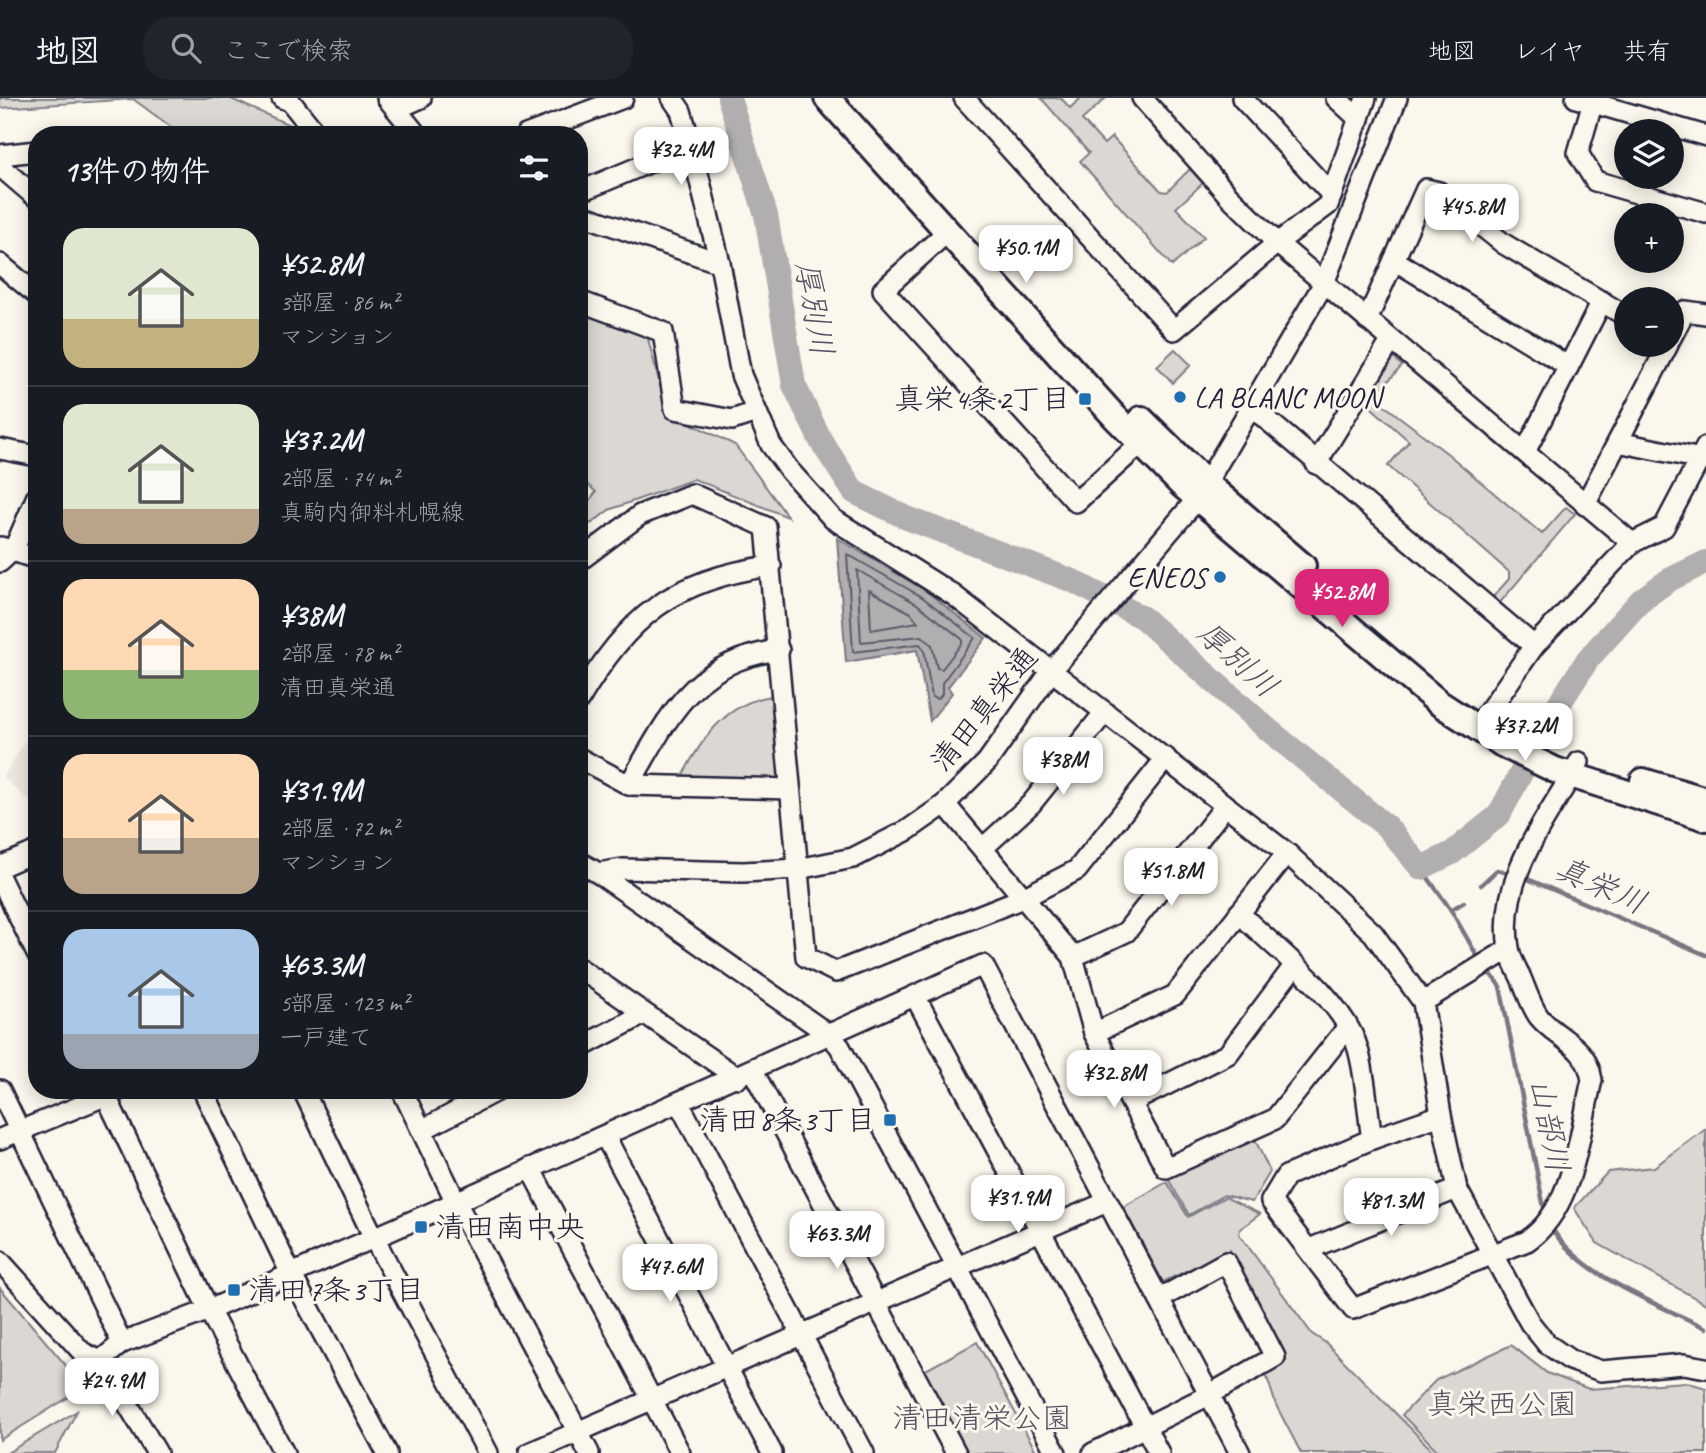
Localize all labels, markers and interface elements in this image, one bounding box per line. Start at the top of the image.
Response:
search box [143,17,633,80]
icon: search [167,29,205,67]
text: 地図 [35,30,101,72]
text: ここで検索 [223,34,353,67]
text: 地図 [1428,36,1476,66]
text: レイヤ [1514,36,1585,66]
text: 共有 [1623,36,1671,66]
map controls [1614,119,1684,357]
button: layers [1614,119,1684,189]
pin: ¥32.4M [624,127,738,187]
text: ¥32.4M [650,135,712,164]
icon: filters [515,149,553,187]
text: 13件の物件 [63,152,210,190]
pin: ¥45.8M [1415,184,1529,244]
text: ¥45.8M [1441,192,1503,221]
button: + [1614,203,1684,273]
pin: ¥50.1M [969,226,1083,285]
text: ¥50.1M [995,233,1057,262]
text: ¥52.8M [280,245,361,283]
icon: home [119,256,203,340]
water label: 厚別川 [786,257,843,359]
button: − [1614,287,1684,357]
text: 3部屋 · 86 m² [280,288,398,317]
text: マンション [280,322,394,351]
place label: LA BLANC MOON [1194,378,1386,416]
place label: 真栄4条2丁目 [894,380,1071,418]
marker: LA BLANC MOON [1172,389,1188,405]
marker: 真栄4条2丁目 [1077,391,1093,407]
text: ¥37.2M [280,421,362,459]
icon: home [119,432,203,516]
text: 2部屋 · 74 m² [280,464,398,493]
text: 真駒内御料札幌線 [280,498,464,527]
place label: ENEOS [1127,558,1209,596]
marker: ENEOS [1212,569,1228,585]
pin: ¥52.8M [1285,570,1399,629]
text: ¥52.8M [1311,577,1373,606]
text: ¥38M [280,596,342,634]
icon: home [119,607,203,691]
water label: 厚別川 [1188,612,1287,707]
text: 2部屋 · 78 m² [280,639,398,668]
street label: 清田真栄通 [922,639,1046,779]
text: 清田真栄通 [280,673,395,702]
pin: ¥37.2M [1468,704,1582,763]
text: ¥37.2M [1494,711,1556,740]
pin: ¥38M [1022,738,1104,797]
text: ¥38M [1039,745,1087,774]
text: ¥31.9M [280,771,361,809]
icon: home [119,782,203,866]
text: 2部屋 · 72 m² [280,814,398,843]
water label: 真栄川 [1549,847,1653,924]
text: マンション [280,848,394,877]
pin: ¥51.8M [1114,848,1228,908]
text: ¥51.8M [1140,856,1202,885]
text: ¥63.3M [280,946,362,984]
icon: home [119,957,203,1041]
text: 5部屋 · 123 m² [280,989,409,1018]
text: 一戸建て [280,1023,372,1052]
pin: ¥32.8M [1057,1051,1171,1110]
text: ¥32.8M [1083,1058,1145,1087]
water label: 山部川 [1520,1074,1579,1176]
place label: 清田8条3丁目 [699,1101,876,1139]
marker: 清田8条3丁目 [882,1112,898,1128]
pin: ¥31.9M [961,1176,1075,1235]
pin: ¥81.3M [1334,1178,1448,1238]
text: ¥31.9M [987,1183,1049,1212]
text: ¥81.3M [1360,1186,1422,1215]
place label: 清田南中央 [435,1208,585,1246]
pin: ¥63.3M [780,1212,894,1271]
marker: 清田南中央 [413,1219,429,1235]
text: ¥63.3M [805,1219,869,1248]
pin: ¥47.6M [613,1244,727,1304]
text: ¥47.6M [638,1252,702,1281]
place label: 清田7条3丁目 [248,1271,425,1309]
marker: 清田7条3丁目 [226,1282,242,1298]
pin: ¥24.9M [55,1358,169,1418]
text: ¥24.9M [81,1366,143,1395]
park label: 真栄西公園 [1427,1385,1577,1423]
park label: 清田清栄公園 [892,1399,1072,1437]

